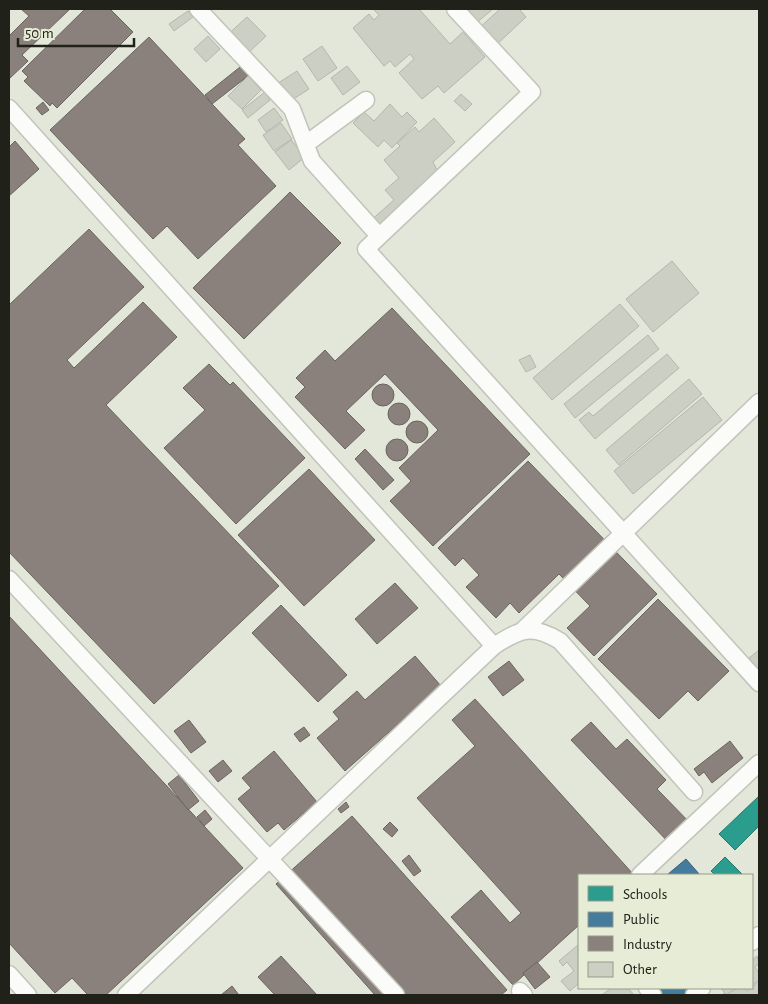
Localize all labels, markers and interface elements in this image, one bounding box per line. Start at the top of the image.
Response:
scale bar [18,15,134,47]
text: 50 m [25,26,54,41]
legend [578,874,753,989]
text: Schools [623,887,667,902]
text: Public [623,912,659,927]
text: Industry [623,937,672,952]
text: Other [623,962,657,977]

